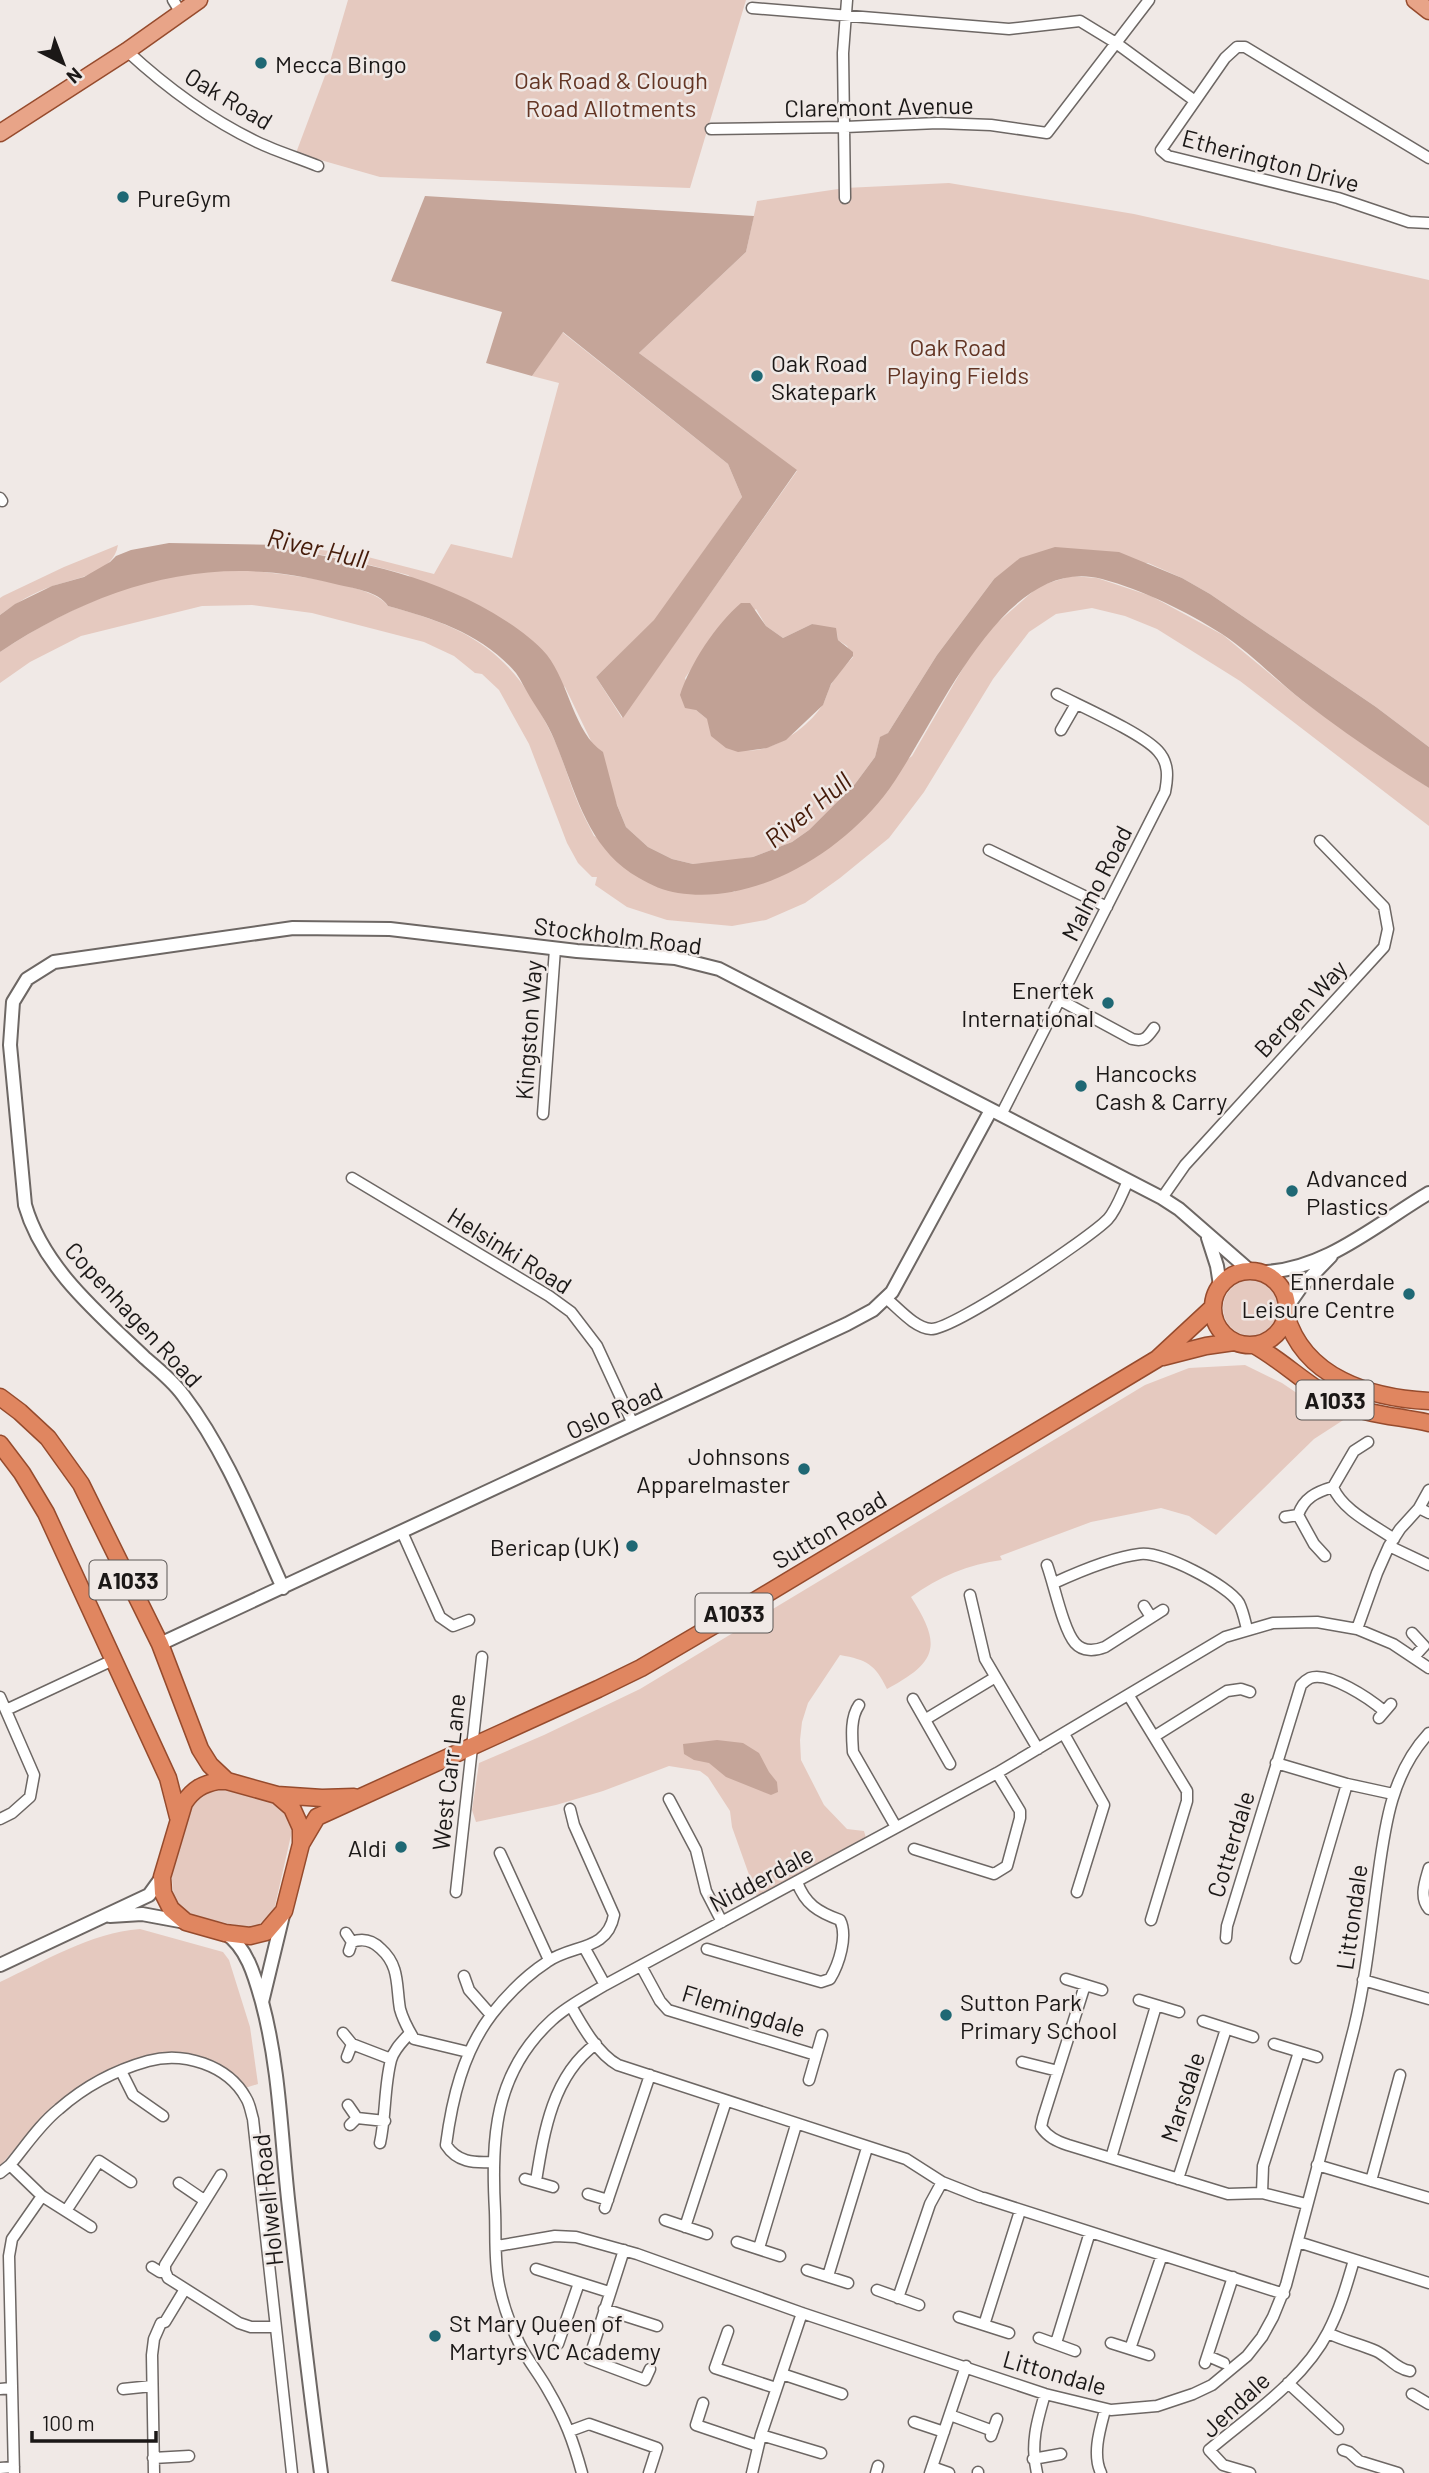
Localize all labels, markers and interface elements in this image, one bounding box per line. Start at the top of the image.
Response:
north arrow [28,28,98,98]
place label: Mecca Bingo [275,49,407,78]
marker: Mecca Bingo [253,55,269,71]
street label: Oak Road [180,61,278,135]
text: N [62,63,87,89]
park label: Oak Road & Clough Road Allotments [514,65,708,122]
street label: Claremont Avenue [784,90,974,122]
street label: Etherington Drive [1179,122,1363,198]
place label: PureGym [137,183,231,212]
marker: PureGym [115,189,131,205]
park label: Oak Road Playing Fields [887,332,1029,389]
place label: Oak Road Skatepark [771,348,876,405]
marker: Oak Road Skatepark [749,368,765,384]
water label: River Hull [264,520,372,574]
water label: River Hull [757,765,857,853]
street label: Malmo Road [1055,820,1137,946]
street label: Stockholm Road [532,910,704,960]
street label: Bergen Way [1248,953,1352,1063]
street label: Kingston Way [509,959,547,1101]
place label: Enertek International [961,975,1094,1032]
marker: Enertek International [1100,995,1116,1011]
place label: Hancocks Cash & Carry [1095,1058,1227,1115]
marker: Hancocks Cash & Carry [1073,1078,1089,1094]
place label: Advanced Plastics [1306,1163,1408,1220]
marker: Advanced Plastics [1284,1183,1300,1199]
street label: Helsinki Road [443,1200,577,1300]
street label: Copenhagen Road [59,1235,209,1393]
place label: Ennerdale Leisure Centre [1241,1266,1395,1323]
marker: Ennerdale Leisure Centre [1401,1286,1417,1302]
street label: Oslo Road [561,1375,667,1445]
road number: A1033 [1296,1380,1374,1420]
place label: Johnsons Apparelmaster [636,1441,790,1498]
marker: Johnsons Apparelmaster [796,1461,812,1477]
street label: Sutton Road [767,1484,891,1574]
place label: Bericap (UK) [490,1532,619,1561]
marker: Bericap (UK) [624,1538,640,1554]
road number: A1033 [90,1560,166,1600]
road number: A1033 [696,1594,772,1632]
street label: West Carr Lane [425,1692,471,1852]
street label: Cotterdale [1200,1787,1260,1901]
place label: Aldi [348,1833,387,1862]
marker: Aldi [393,1839,409,1855]
street label: Nidderdale [704,1839,818,1917]
street label: Littondale [1329,1862,1373,1972]
street label: Flemingdale [679,1978,809,2042]
place label: Sutton Park Primary School [960,1987,1117,2044]
marker: Sutton Park Primary School [938,2007,954,2023]
street label: Marsdale [1154,2048,1210,2146]
street label: Holwell Road [246,2132,288,2268]
place label: St Mary Queen of Martyrs VC Academy [449,2308,661,2365]
marker: St Mary Queen of Martyrs VC Academy [427,2328,443,2344]
street label: Littondale [1000,2343,1110,2401]
street label: Jendale [1195,2365,1275,2443]
scale bar [32,2400,156,2444]
text: 100 m [42,2410,95,2435]

